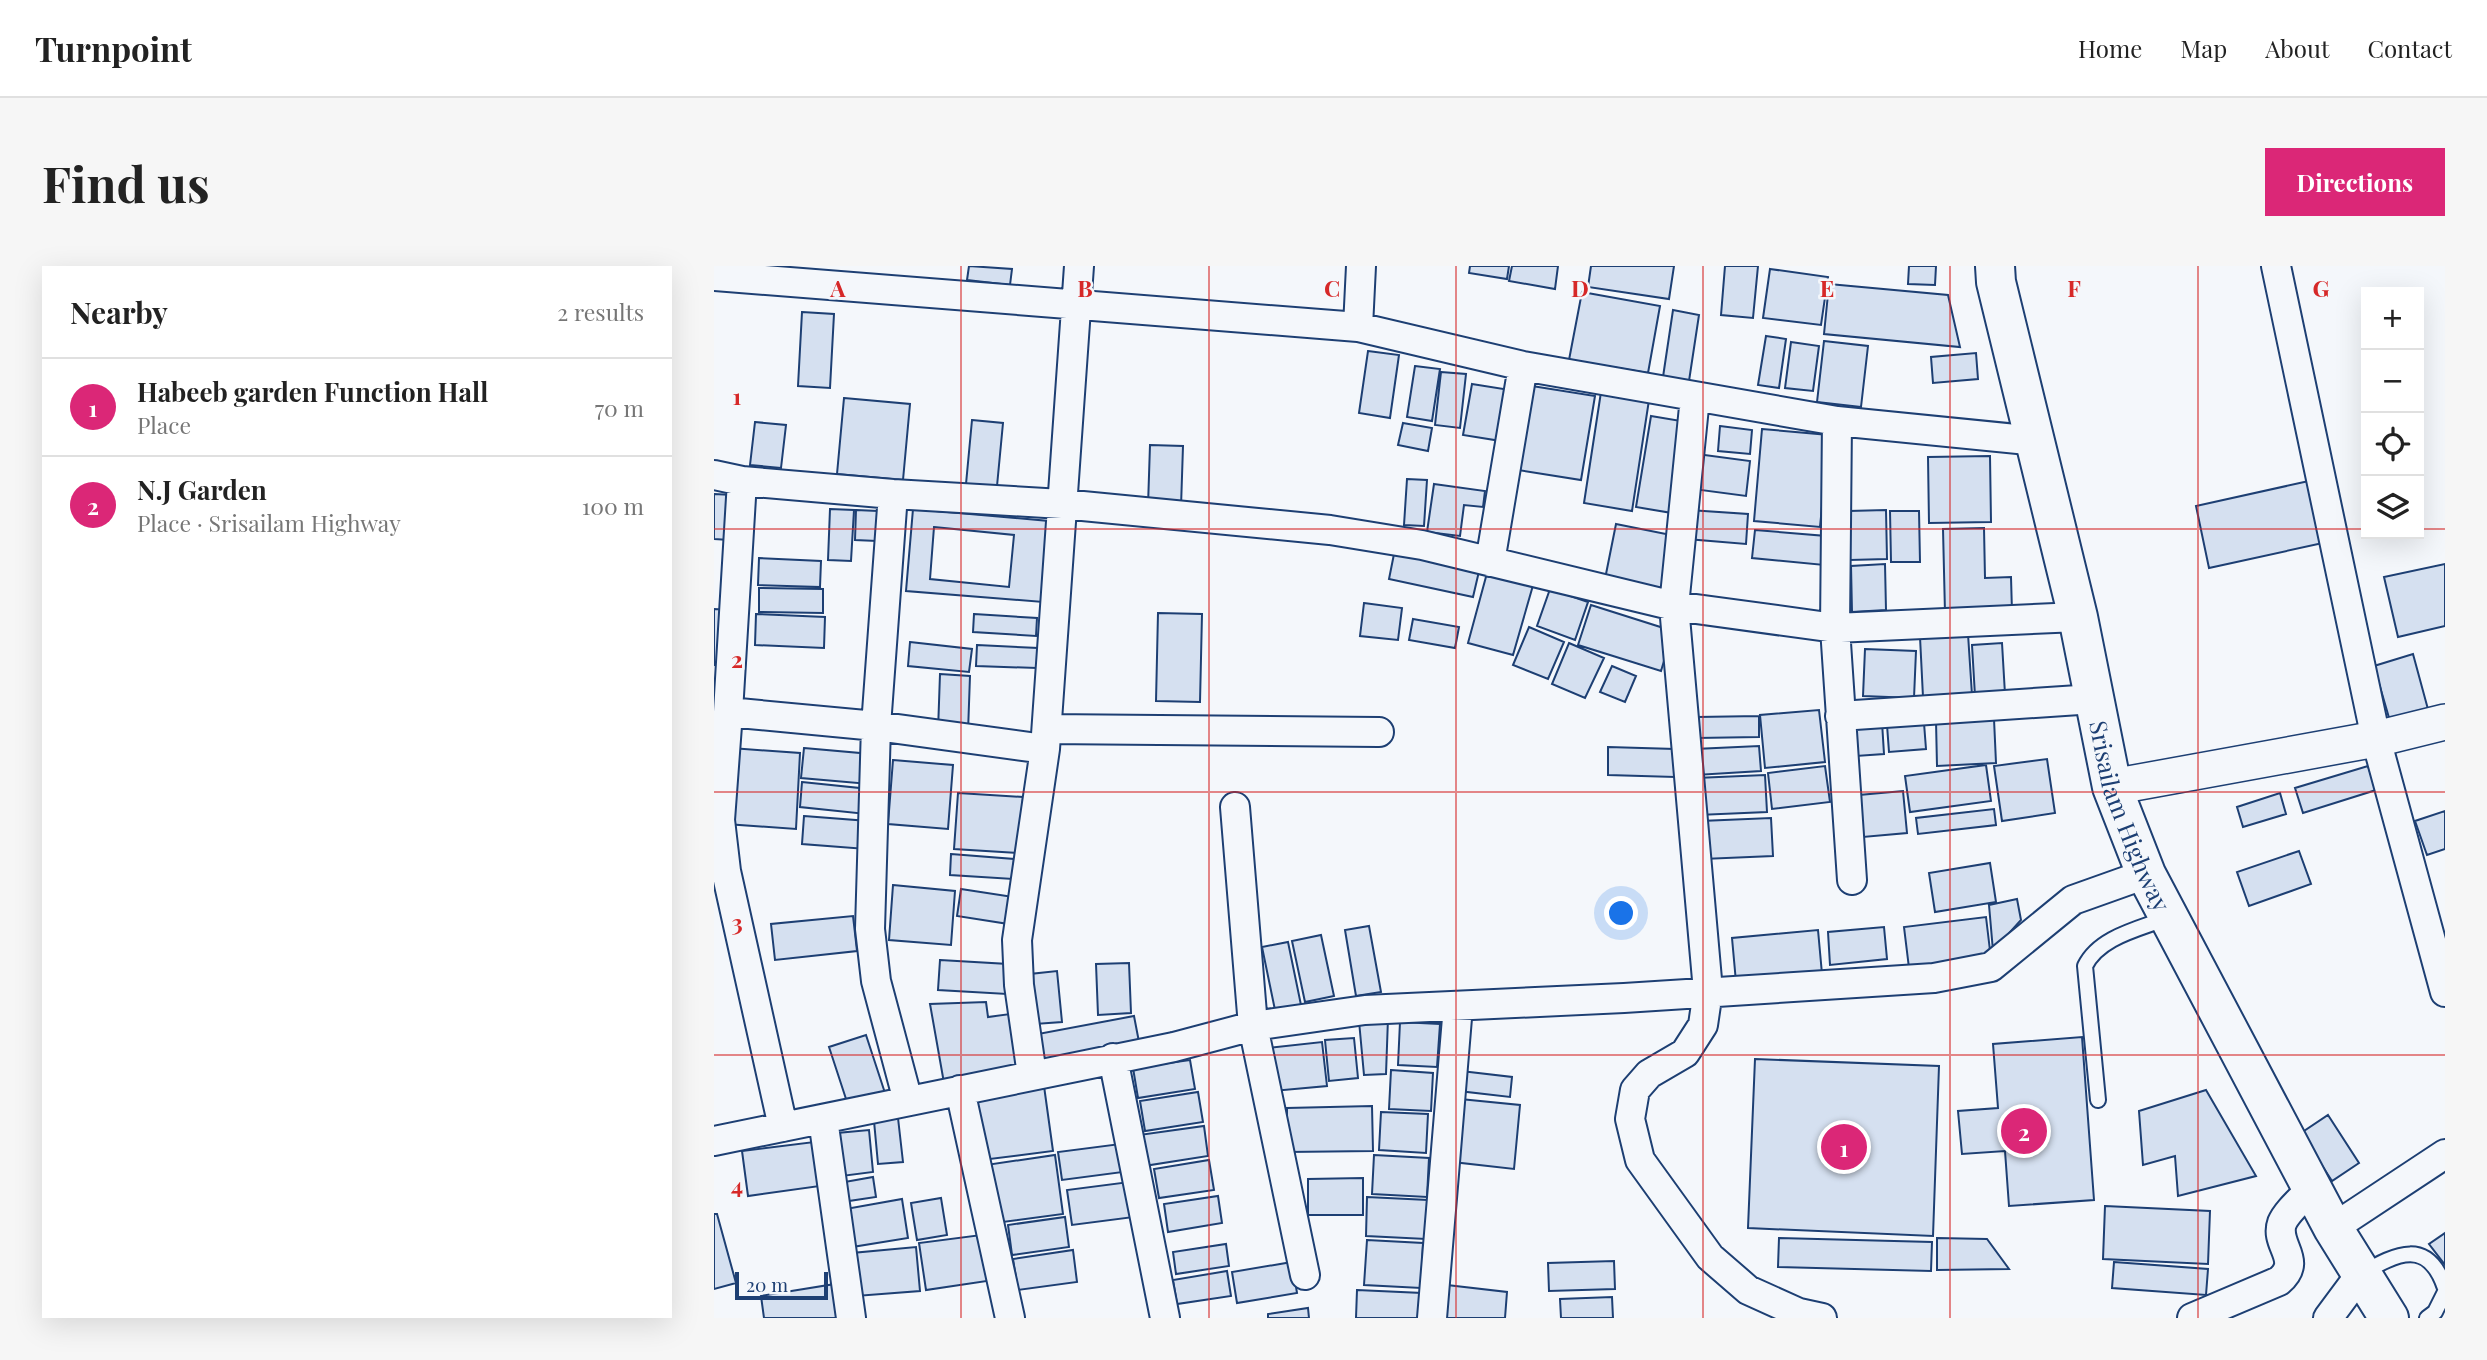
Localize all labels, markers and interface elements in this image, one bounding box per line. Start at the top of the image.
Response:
text: Turnpoint [35,26,192,70]
text: Home [2078,32,2142,64]
text: Map [2180,32,2227,64]
text: About [2265,32,2329,64]
text: Contact [2367,32,2452,64]
button: Directions [2265,148,2445,216]
text: Find us [42,150,210,215]
text: A [829,272,846,303]
text: B [1077,272,1093,303]
text: C [1324,272,1340,303]
text: D [1571,272,1589,303]
text: E [1820,272,1834,303]
text: F [2067,272,2081,303]
text: G [2313,272,2330,303]
map controls [2361,287,2424,539]
button: + [2361,287,2424,350]
text: Nearby [70,292,168,332]
text: 2 results [557,296,644,327]
button: − [2361,350,2424,413]
text: Habeeb garden Function Hall [137,374,488,409]
text: 1 [733,380,742,411]
text: 1 [89,392,97,423]
text: 70 m [595,392,644,423]
text: Place [137,409,191,440]
button: locate [2361,413,2424,476]
text: N.J Garden [137,472,267,507]
button: layers [2361,476,2424,539]
text: 2 [87,490,99,521]
text: 100 m [582,490,644,521]
text: Place · Srisailam Highway [137,507,401,538]
text: 2 [731,643,743,674]
street label: Srisailam Highway [2083,718,2179,917]
your location [1604,896,1638,930]
text: 3 [731,906,743,937]
pin: 2 [2001,1105,2047,1157]
pin: 1 [1821,1121,1867,1173]
text: 4 [731,1169,743,1200]
scale bar [735,1269,828,1301]
text: 20 m [746,1271,788,1297]

